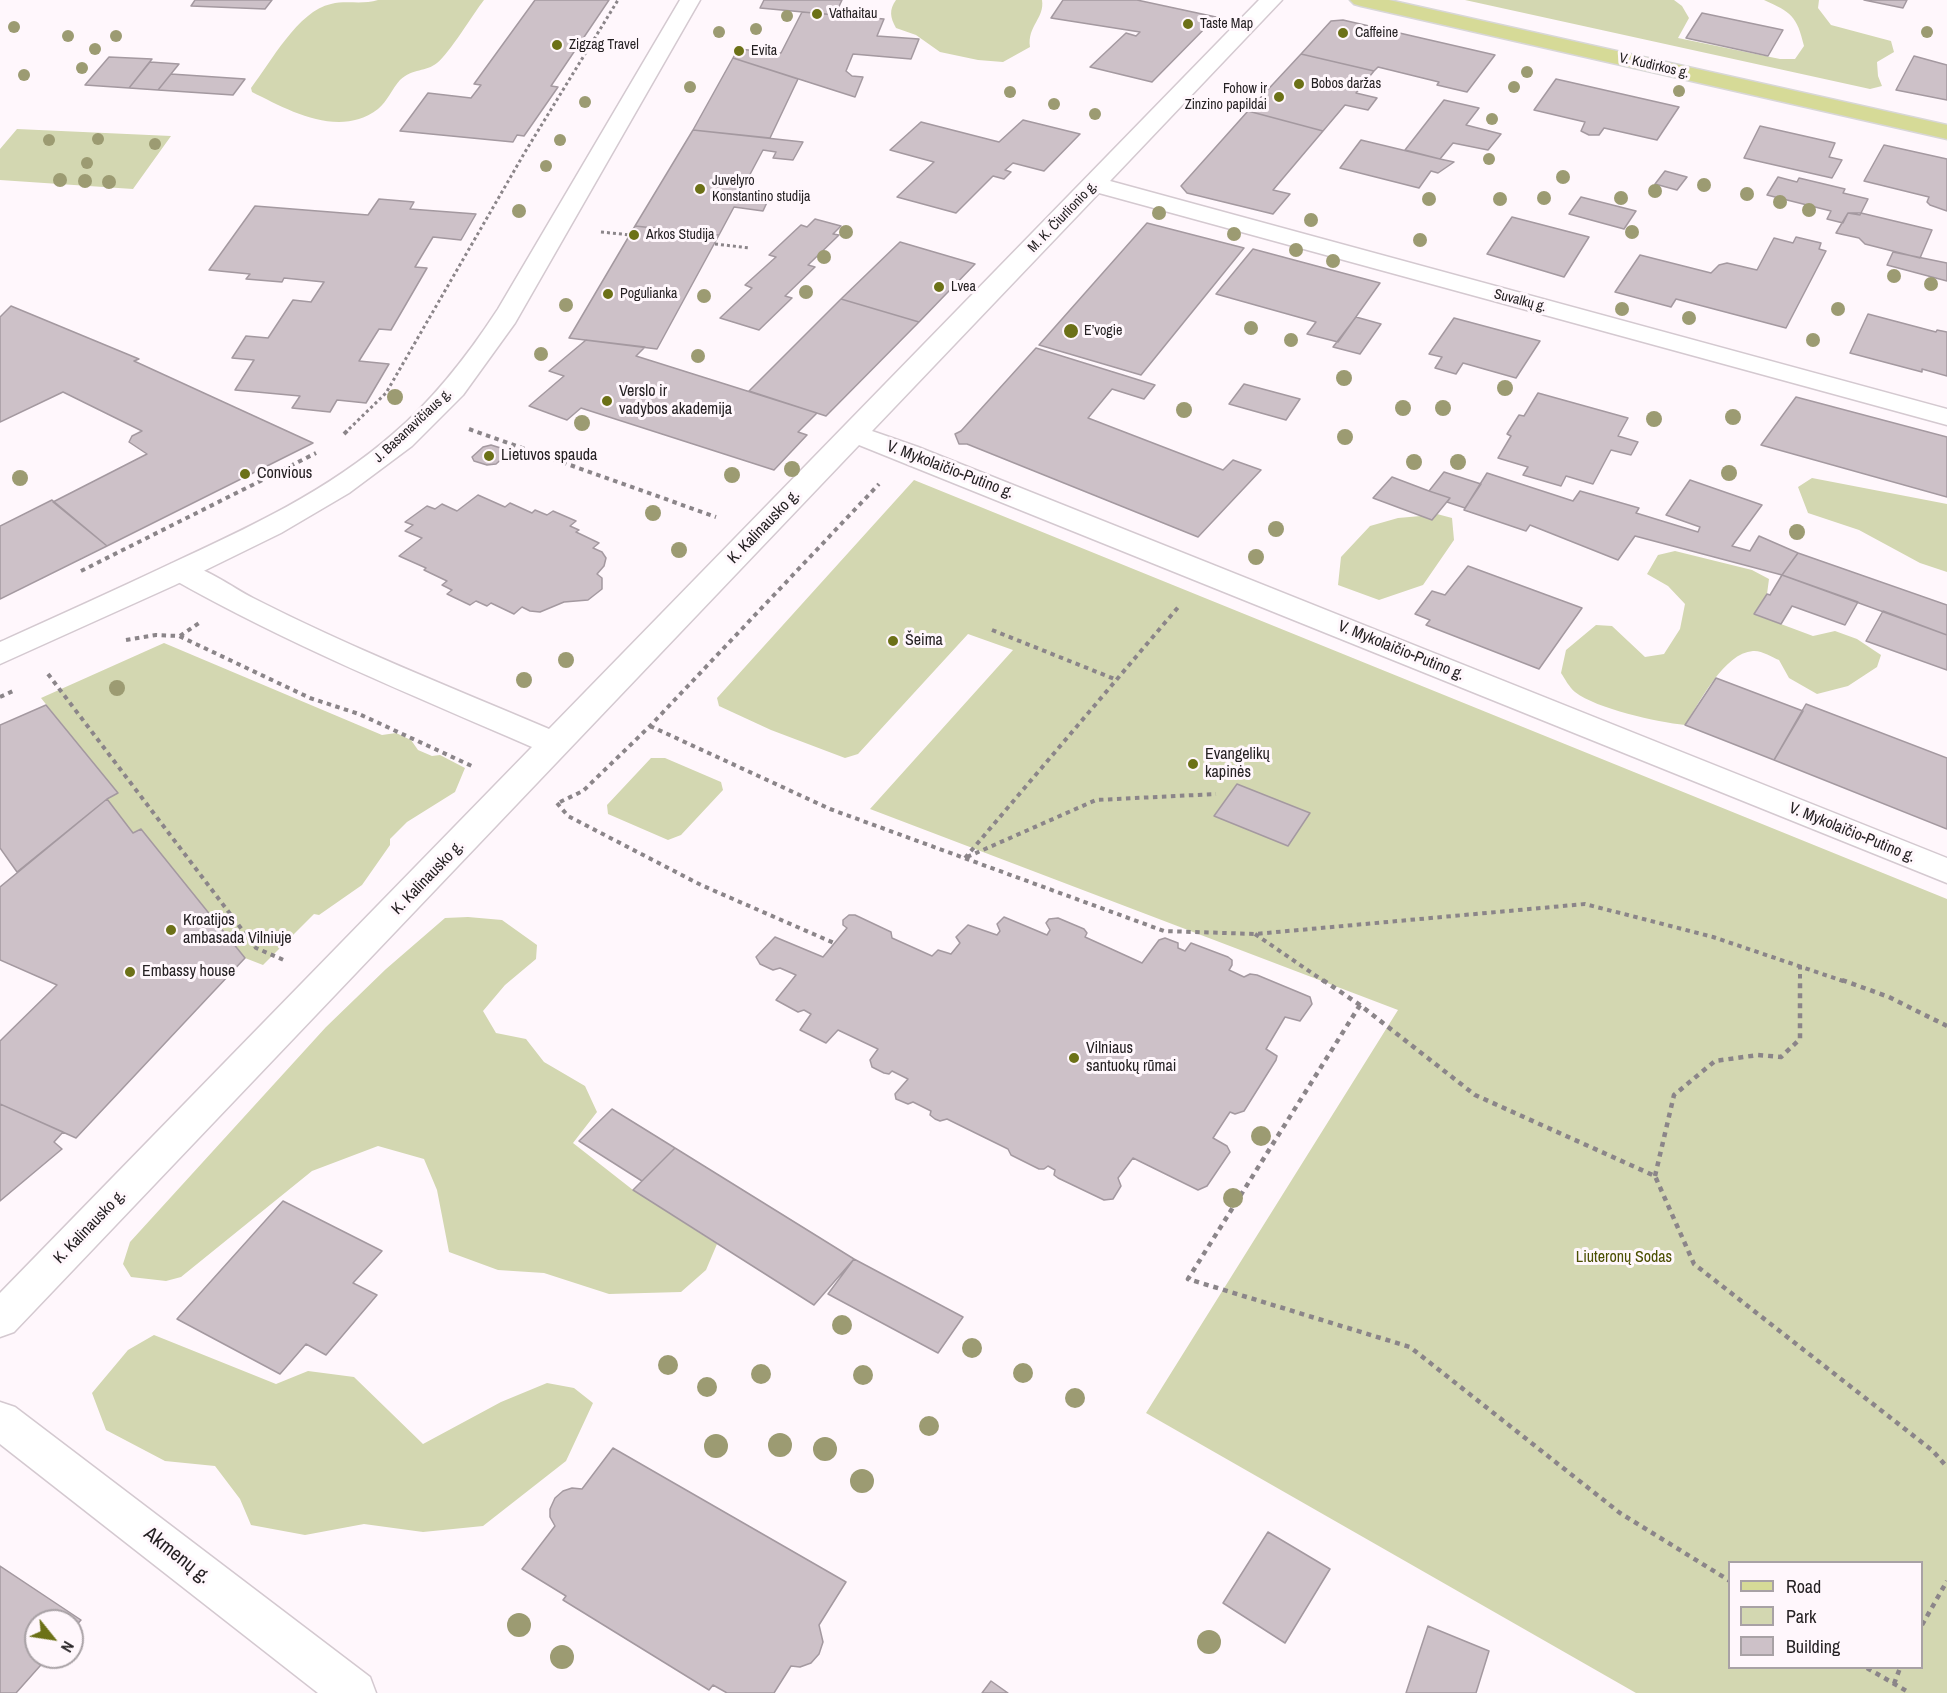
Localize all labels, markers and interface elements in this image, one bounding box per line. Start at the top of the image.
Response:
place label: Vathaitau [829,6,877,22]
marker: Vathaitau [810,7,824,21]
place label: Taste Map [1200,16,1253,32]
marker: Taste Map [1181,17,1195,31]
place label: Caffeine [1355,25,1398,41]
marker: Caffeine [1336,26,1350,40]
place label: Zigzag Travel [569,37,639,53]
marker: Zigzag Travel [550,38,564,52]
place label: Evita [751,43,777,59]
marker: Evita [732,44,746,58]
street label: V. Kudirkos g. [1617,50,1691,82]
place label: Bobos daržas [1311,76,1381,92]
marker: Bobos daržas [1292,77,1306,91]
place label: Fohow ir Zinzino papildai [1185,81,1267,114]
marker: Fohow ir Zinzino papildai [1272,90,1286,104]
place label: Juvelyro Konstantino studija [712,173,810,206]
street label: M. K. Čiurlionio g. [1025,178,1101,256]
marker: Juvelyro Konstantino studija [693,182,707,196]
place label: Arkos Studija [646,227,714,243]
marker: Arkos Studija [627,228,641,242]
place label: Lvea [951,279,976,295]
marker: Lvea [932,280,946,294]
place label: Pogulianka [620,286,677,302]
street label: Suvalkų g. [1492,286,1548,316]
marker: Pogulianka [601,287,615,301]
marker: E’vogie [1062,322,1080,340]
place label: E’vogie [1084,323,1122,339]
place label: Verslo ir vadybos akademija [619,382,732,420]
street label: J. Basanavičiaus g. [371,386,455,466]
marker: Verslo ir vadybos akademija [600,394,614,408]
street label: V. Mykolaičio-Putino g. [884,437,1016,503]
place label: Lietuvos spauda [501,446,597,466]
marker: Lietuvos spauda [482,449,496,463]
place label: Convious [257,464,312,484]
marker: Convious [238,467,252,481]
street label: K. Kalinausko g. [724,486,804,568]
street label: V. Mykolaičio-Putino g. [1335,617,1467,685]
place label: Šeima [905,631,943,651]
marker: Šeima [886,634,900,648]
place label: Evangelikų kapinės [1205,745,1270,783]
marker: Evangelikų kapinės [1186,757,1200,771]
street label: V. Mykolaičio-Putino g. [1786,799,1918,867]
street label: K. Kalinausko g. [388,837,468,919]
place label: Kroatijos ambasada Vilniuje [183,911,291,949]
marker: Kroatijos ambasada Vilniuje [164,923,178,937]
place label: Embassy house [142,962,235,982]
marker: Embassy house [123,965,137,979]
place label: Vilniaus santuokų rūmai [1086,1039,1176,1077]
marker: Vilniaus santuokų rūmai [1067,1051,1081,1065]
street label: K. Kalinausko g. [50,1186,130,1268]
park label: Liuteronų Sodas [1576,1248,1672,1268]
street label: Akmenų g. [139,1522,215,1590]
legend [1728,1561,1923,1669]
text: Road [1786,1574,1821,1599]
text: Park [1786,1604,1816,1629]
north arrow [24,1609,84,1669]
text: Building [1786,1634,1840,1659]
text: N [56,1637,80,1657]

